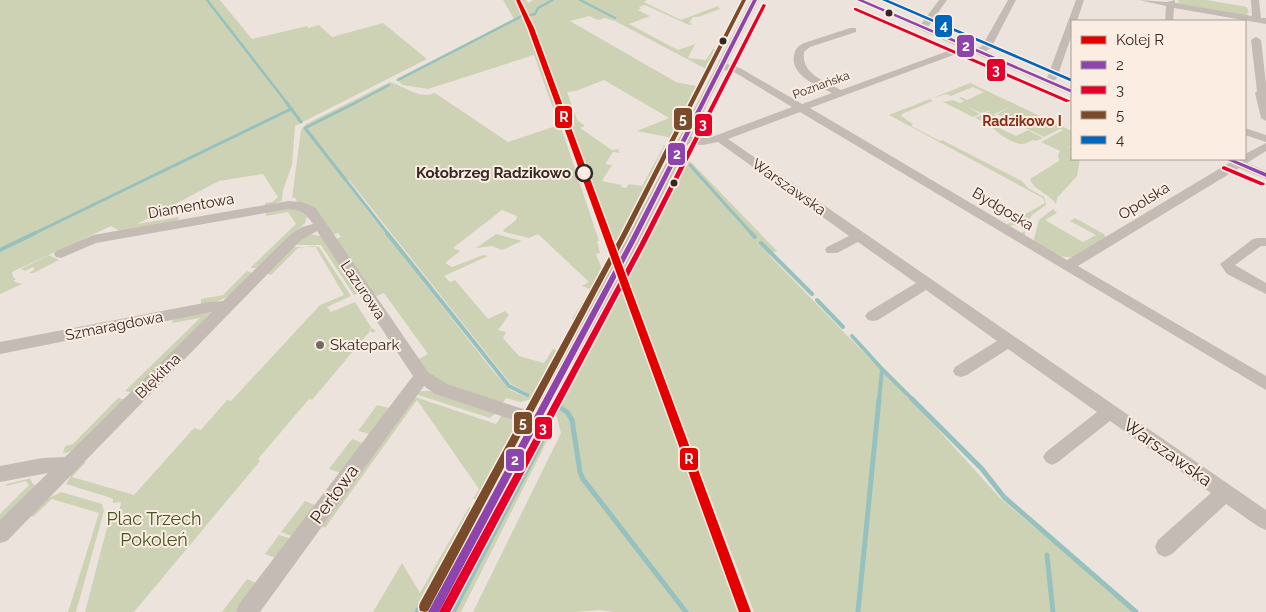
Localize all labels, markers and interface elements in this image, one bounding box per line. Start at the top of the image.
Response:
unlabelled marker [884,8,894,18]
line badge: 4 [934,14,953,38]
text: 4 [940,17,948,33]
legend [1071,20,1246,160]
text: Kolej R [1116,31,1164,49]
line badge: 2 [956,34,975,58]
unlabelled marker [718,36,728,46]
text: 2 [962,38,970,54]
text: 2 [1116,56,1124,74]
line badge: 3 [986,58,1006,82]
text: 3 [992,62,1000,78]
street label: Poznańska [791,68,851,102]
text: 3 [1116,81,1124,99]
line badge: R [554,105,573,129]
text: 5 [1116,106,1124,124]
line badge: 5 [673,107,693,131]
text: R [559,109,569,125]
text: 5 [679,111,687,127]
line badge: 3 [694,113,713,137]
district label: Radzikowo I [982,113,1062,129]
text: 3 [699,116,707,132]
text: 4 [1116,131,1124,149]
line badge: 2 [667,142,686,166]
text: 2 [673,146,681,162]
street label: Warszawska [749,155,829,219]
place label: Kołobrzeg Radzikowo [416,164,571,182]
marker: Kołobrzeg Radzikowo [575,164,593,182]
unlabelled marker [669,178,679,188]
street label: Opolska [1115,178,1173,224]
street label: Bydgoska [969,184,1037,234]
street label: Diamentowa [147,190,235,222]
street label: Lazurowa [337,257,389,323]
street label: Szmaragdowa [64,308,164,344]
place label: Skatepark [330,336,400,354]
marker: Skatepark [314,339,326,351]
street label: Błękitna [132,350,184,402]
line badge: 5 [513,411,533,435]
street label: Warszawska [1120,414,1216,490]
text: 5 [519,415,527,431]
line badge: 3 [534,416,553,440]
text: 3 [539,420,547,436]
line badge: R [679,447,699,471]
line badge: 2 [505,448,525,472]
text: R [684,451,694,467]
text: 2 [511,452,519,468]
street label: Perłowa [306,460,362,528]
park label: Plac Trzech Pokoleń [106,508,202,550]

